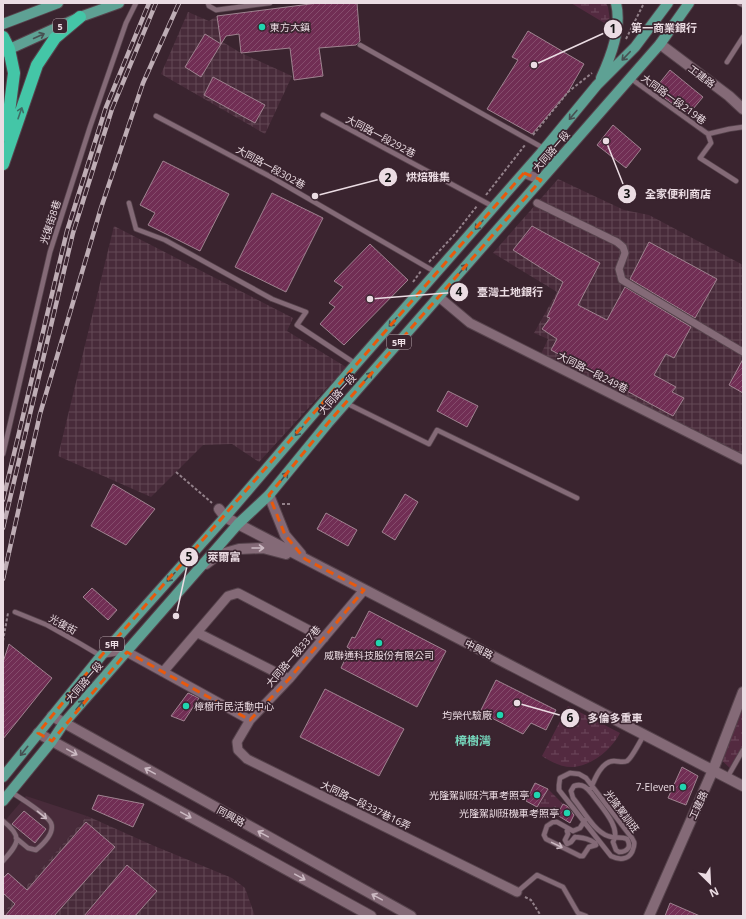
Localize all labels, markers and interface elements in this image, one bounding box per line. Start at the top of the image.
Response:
callout: 第一商業銀行 [603,17,705,40]
road number: 5 [53,19,67,33]
place label: 東方大鎮 [270,20,310,34]
text: 1 [610,20,616,37]
text: 第一商業銀行 [631,20,697,35]
marker: 東方大鎮 [257,22,267,32]
one-way arrow [32,32,44,39]
one-way arrow [621,51,631,61]
street label: 工建路 [686,61,718,91]
street label: 大同路一段219巷 [639,71,709,127]
one-way arrow [17,107,24,120]
one-way arrow [568,110,577,121]
street label: 大同路一段292巷 [344,112,418,160]
street label: 大同路一段 [529,128,573,174]
street label: 大同路一段302巷 [234,142,308,192]
callout: 烘焙雅集 [378,166,458,189]
text: 2 [385,169,392,186]
text: 烘焙雅集 [406,169,450,184]
callout: 全家便利商店 [617,182,719,205]
text: 3 [624,185,631,202]
text: 全家便利商店 [645,186,711,201]
street label: 光復街8巷 [36,198,64,246]
one-way arrow [474,219,483,230]
one-way arrow [459,264,468,275]
callout: 臺灣土地銀行 [449,280,551,303]
text: 4 [456,283,463,300]
text: 臺灣土地銀行 [477,284,543,299]
one-way arrow [388,317,398,327]
road number: 5甲 [387,335,411,349]
street label: 大同路一段249巷 [555,348,631,396]
street label: 大同路一段 [315,371,359,417]
one-way arrow [364,372,373,383]
one-way arrow [294,426,303,436]
one-way arrow [280,471,289,482]
one-way arrow [251,544,264,552]
callout: 萊爾富 [179,546,248,569]
text: 5 [186,548,193,565]
text: 萊爾富 [208,549,241,564]
one-way arrow [167,572,176,582]
street label: 光復街 [46,611,80,637]
street label: 大同路一段337巷 [262,622,324,690]
street label: 中興路 [462,636,496,662]
road number: 5甲 [100,637,124,651]
marker: 威聯通科技股份有限公司 [374,638,384,648]
place label: 威聯通科技股份有限公司 [324,648,434,662]
street label: 大同路一段 [62,659,106,705]
place label: 樟樹市民活動中心 [194,699,274,713]
one-way arrow [75,700,84,710]
marker: 樟樹市民活動中心 [181,701,191,711]
callout: 多倫多重車 [560,707,651,730]
place label: 均榮代驗廠 [442,708,492,722]
text: 6 [567,709,574,726]
marker: 均榮代驗廠 [495,710,505,720]
text: 多倫多重車 [588,710,643,725]
district label: 樟樹灣 [455,732,491,749]
one-way arrow [19,745,28,756]
one-way arrow [66,749,78,757]
one-way arrow [144,766,156,774]
street label: 大同路一段337巷16弄 [319,777,413,833]
place label: 7-Eleven [636,780,675,794]
marker: 7-Eleven [678,782,688,792]
street label: 光隆駕訓班 [601,787,643,835]
place label: 光隆駕訓班汽車考照亭 [429,788,529,802]
street label: 工建路 [686,788,710,822]
marker: 光隆駕訓班汽車考照亭 [532,790,542,800]
street label: 同興路 [214,803,248,829]
place label: 光隆駕訓班機車考照亭 [459,806,559,820]
marker: 光隆駕訓班機車考照亭 [562,808,572,818]
one-way arrow [37,810,48,819]
one-way arrow [180,811,192,819]
one-way arrow [258,829,270,837]
one-way arrow [551,842,563,849]
north arrow [690,863,730,903]
one-way arrow [294,874,306,881]
text: N [707,884,721,901]
one-way arrow [371,893,383,900]

